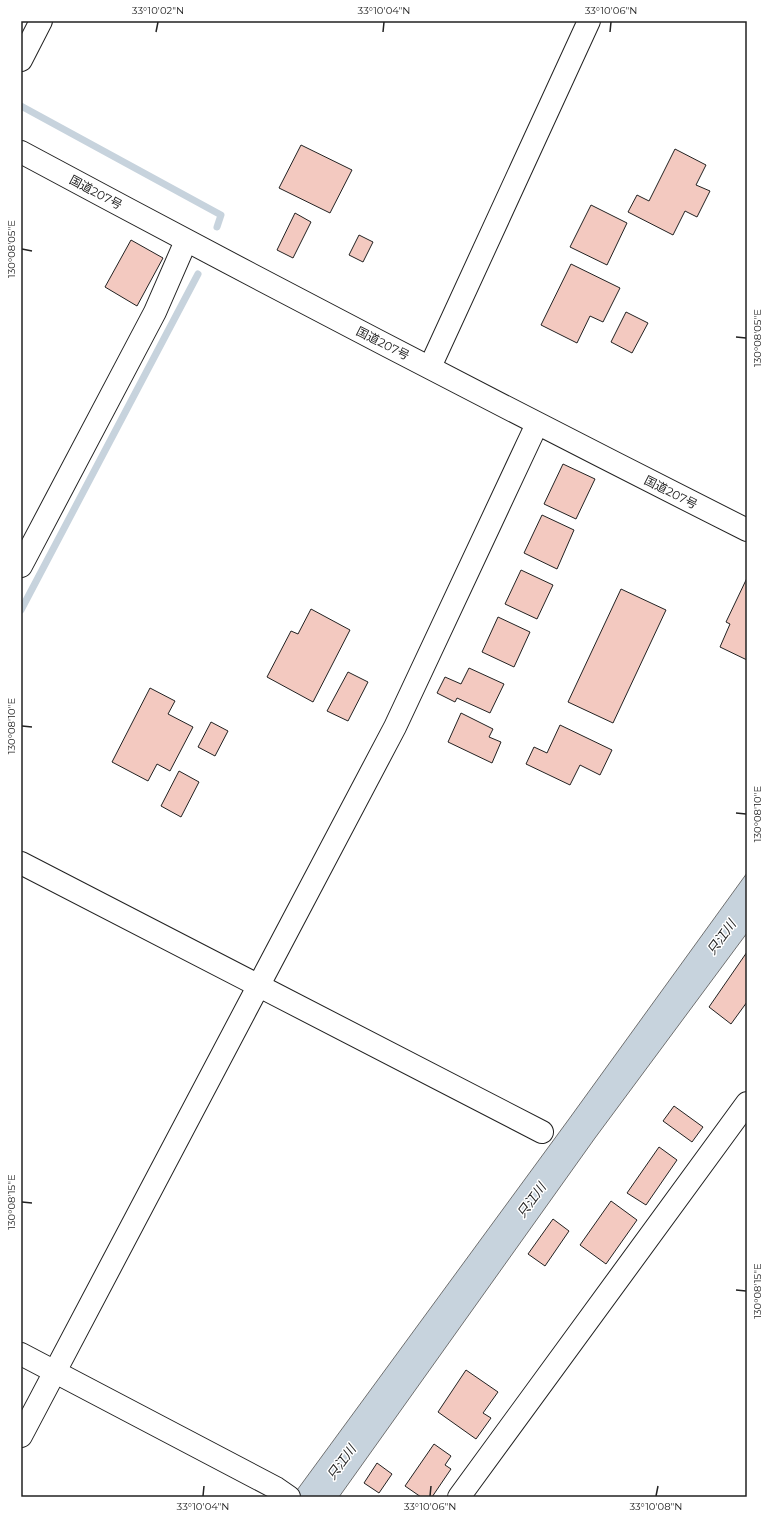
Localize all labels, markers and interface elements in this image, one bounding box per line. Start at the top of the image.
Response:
text: 33°10'02"N [132,4,184,17]
text: 33°10'04"N [358,4,410,17]
text: 33°10'06"N [585,4,637,17]
street label: 国道207号 [67,172,125,212]
text: 130°08'05"E [5,220,18,278]
text: 130°08'05"E [751,309,764,367]
street label: 国道207号 [354,323,412,363]
street label: 国道207号 [642,472,700,512]
text: 130°08'10"E [5,698,18,754]
text: 130°08'10"E [751,786,764,842]
water label: 只江川 [703,915,740,957]
text: 130°08'15"E [5,1174,18,1230]
water label: 只江川 [513,1178,550,1220]
text: 130°08'15"E [751,1263,764,1319]
water label: 只江川 [323,1440,360,1482]
text: 33°10'04"N [177,1500,229,1513]
text: 33°10'06"N [404,1500,456,1513]
text: 33°10'08"N [630,1500,682,1513]

